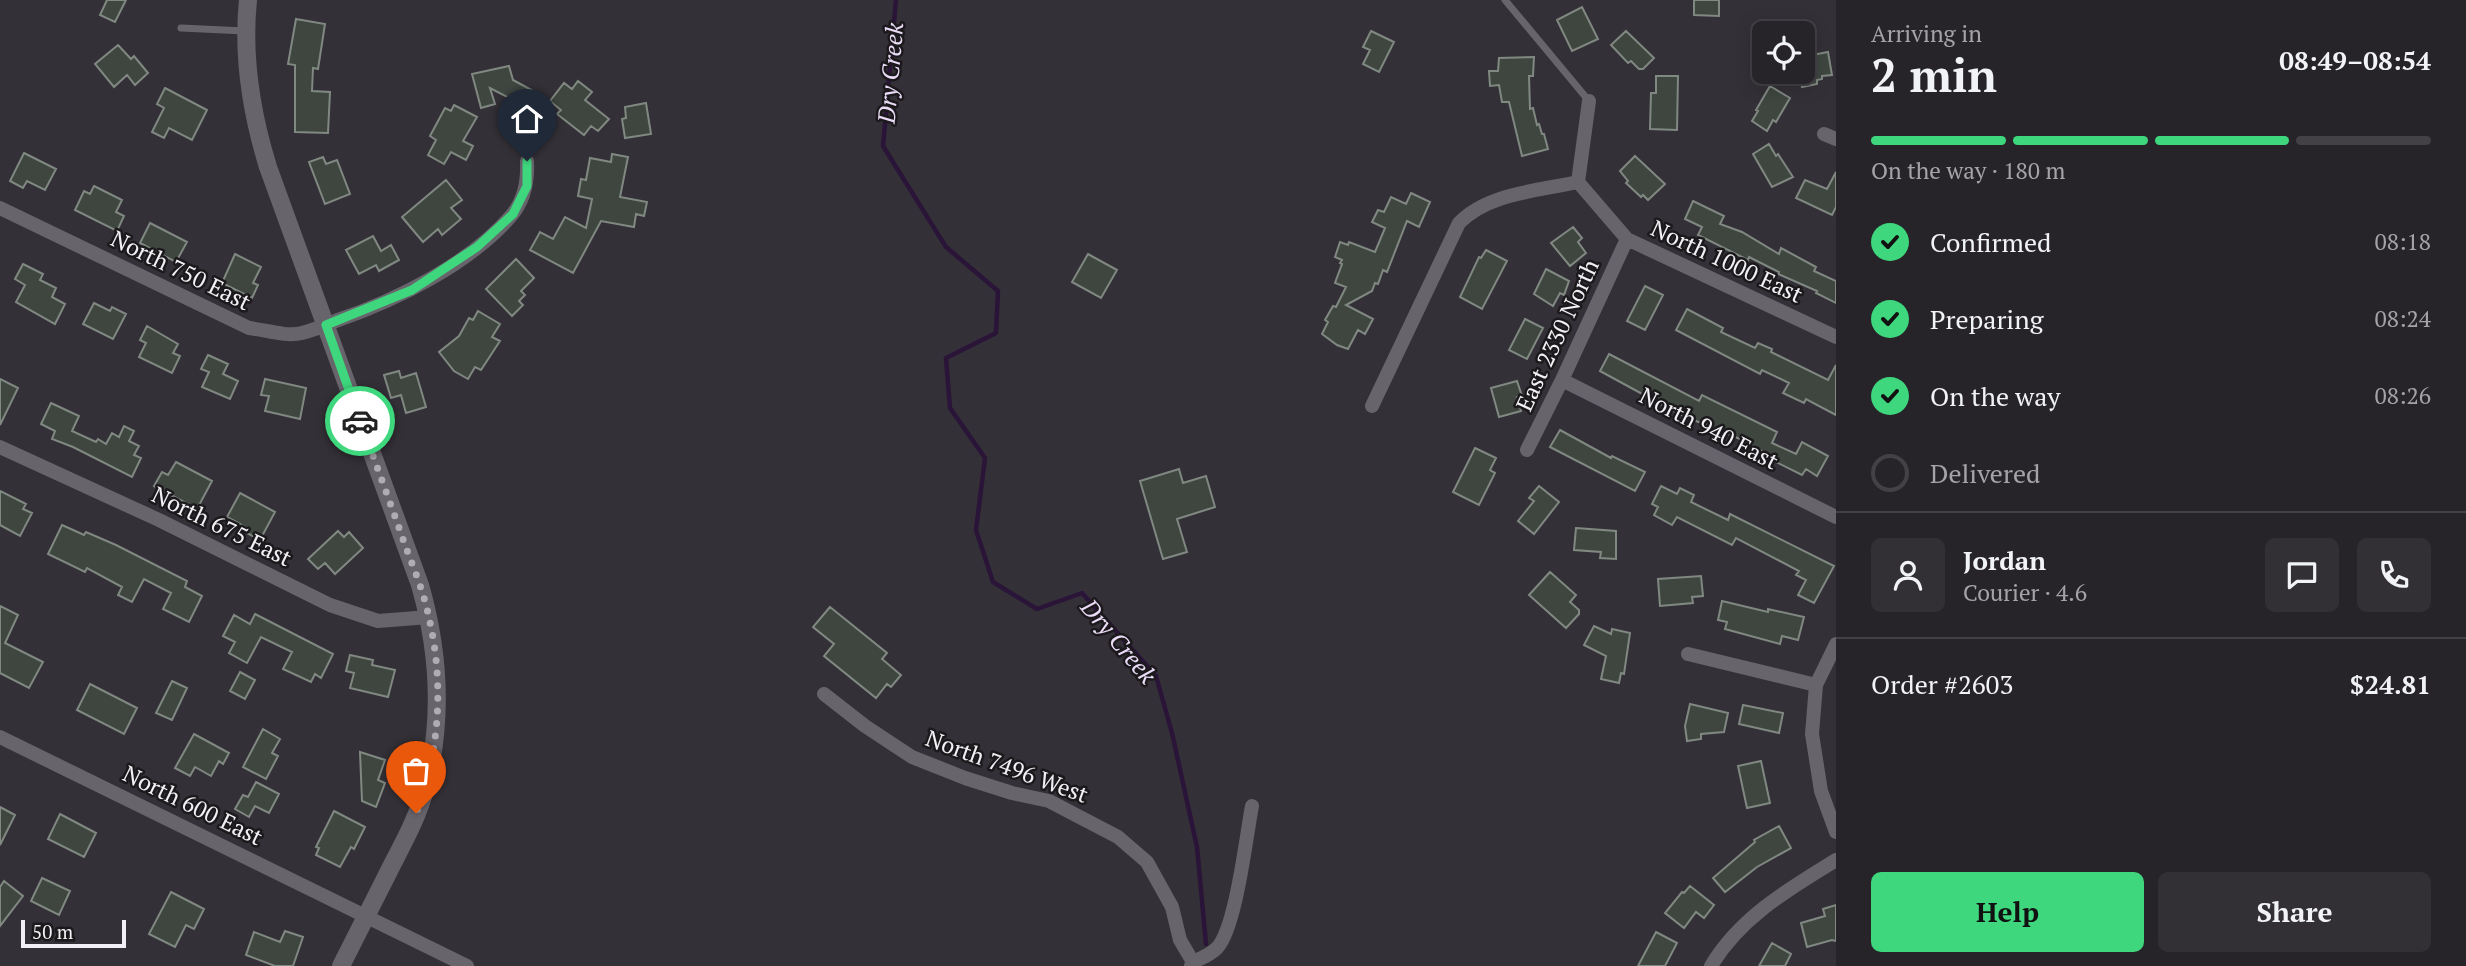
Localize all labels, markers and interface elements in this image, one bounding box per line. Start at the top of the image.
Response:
text: Arriving in [1871,18,1982,49]
water label: Dry Creek [870,21,910,126]
map controls [1752,21,1815,84]
button: locate [1752,21,1815,84]
text: 08:49–08:54 [2279,43,2431,77]
text: 2 min [1871,44,1997,105]
pin [497,89,557,161]
icon: home [508,100,546,138]
text: On the way · 180 m [1871,155,2065,186]
street label: North 1000 East [1646,212,1808,310]
street label: North 750 East [106,223,256,317]
icon: check [1871,223,1909,261]
text: Confirmed [1930,225,2051,259]
text: 08:18 [2374,226,2431,257]
street label: East 2330 North [1508,254,1606,416]
icon: check [1871,300,1909,338]
text: Preparing [1930,302,2043,336]
text: 08:24 [2374,303,2431,334]
icon: check [1871,377,1909,415]
text: On the way [1930,379,2061,413]
street label: North 940 East [1634,380,1784,476]
text: 08:26 [2374,380,2431,411]
courier [325,386,395,456]
icon: car [341,402,379,440]
text: Delivered [1930,456,2040,490]
street label: North 675 East [147,479,297,573]
button: person [1871,538,1945,612]
button: chat [2265,538,2339,612]
button: phone [2357,538,2431,612]
text: Jordan [1963,543,2046,577]
text: Courier · 4.6 [1963,577,2087,608]
water label: Dry Creek [1074,591,1164,690]
text: Order #2603 [1871,667,2013,701]
text: $24.81 [2350,667,2431,701]
street label: North 7496 West [922,722,1093,810]
pin [386,741,446,813]
icon: bag [397,752,435,790]
street label: North 600 East [118,758,268,852]
button: Help [1871,872,2144,952]
button: Share [2158,872,2431,952]
scale bar [21,917,126,949]
text: 50 m [32,919,73,944]

